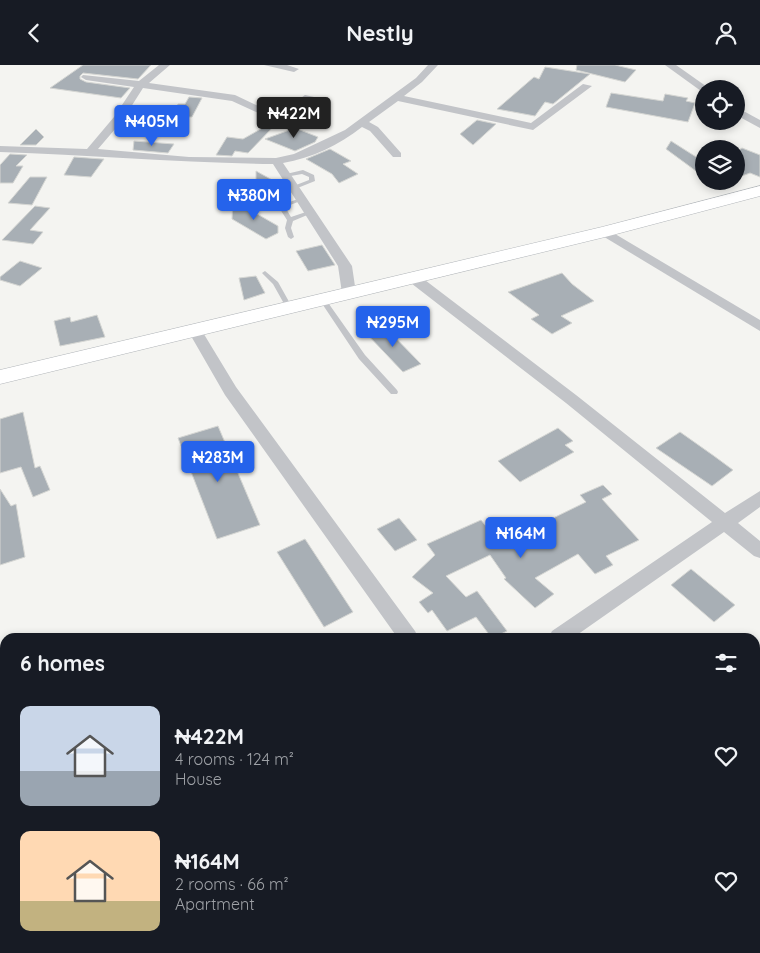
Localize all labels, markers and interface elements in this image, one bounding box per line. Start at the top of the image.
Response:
icon: back [20,19,48,47]
text: Nestly [346,19,414,47]
icon: person [712,19,740,47]
map controls [695,80,745,190]
button: locate [695,80,745,130]
pin: ₦422M [259,97,329,139]
text: ₦422M [268,103,320,123]
pin: ₦405M [117,104,187,147]
text: ₦405M [125,111,179,131]
button: layers [695,140,745,190]
pin: ₦380M [219,179,289,221]
text: ₦380M [228,185,280,205]
pin: ₦295M [358,305,428,348]
text: ₦295M [367,312,419,332]
pin: ₦283M [183,441,253,483]
text: ₦283M [192,447,244,467]
pin: ₦164M [486,517,556,559]
text: ₦164M [496,523,546,543]
icon: filters [712,649,740,677]
text: 6 homes [20,650,105,676]
text: ₦422M [175,723,244,749]
icon: home [60,726,120,786]
icon: heart [712,742,740,770]
text: 4 rooms · 124 m² [175,749,294,769]
text: House [175,769,222,789]
text: ₦164M [175,848,240,874]
icon: home [60,851,120,911]
icon: heart [712,867,740,895]
text: 2 rooms · 66 m² [175,874,289,894]
text: Apartment [175,894,255,914]

